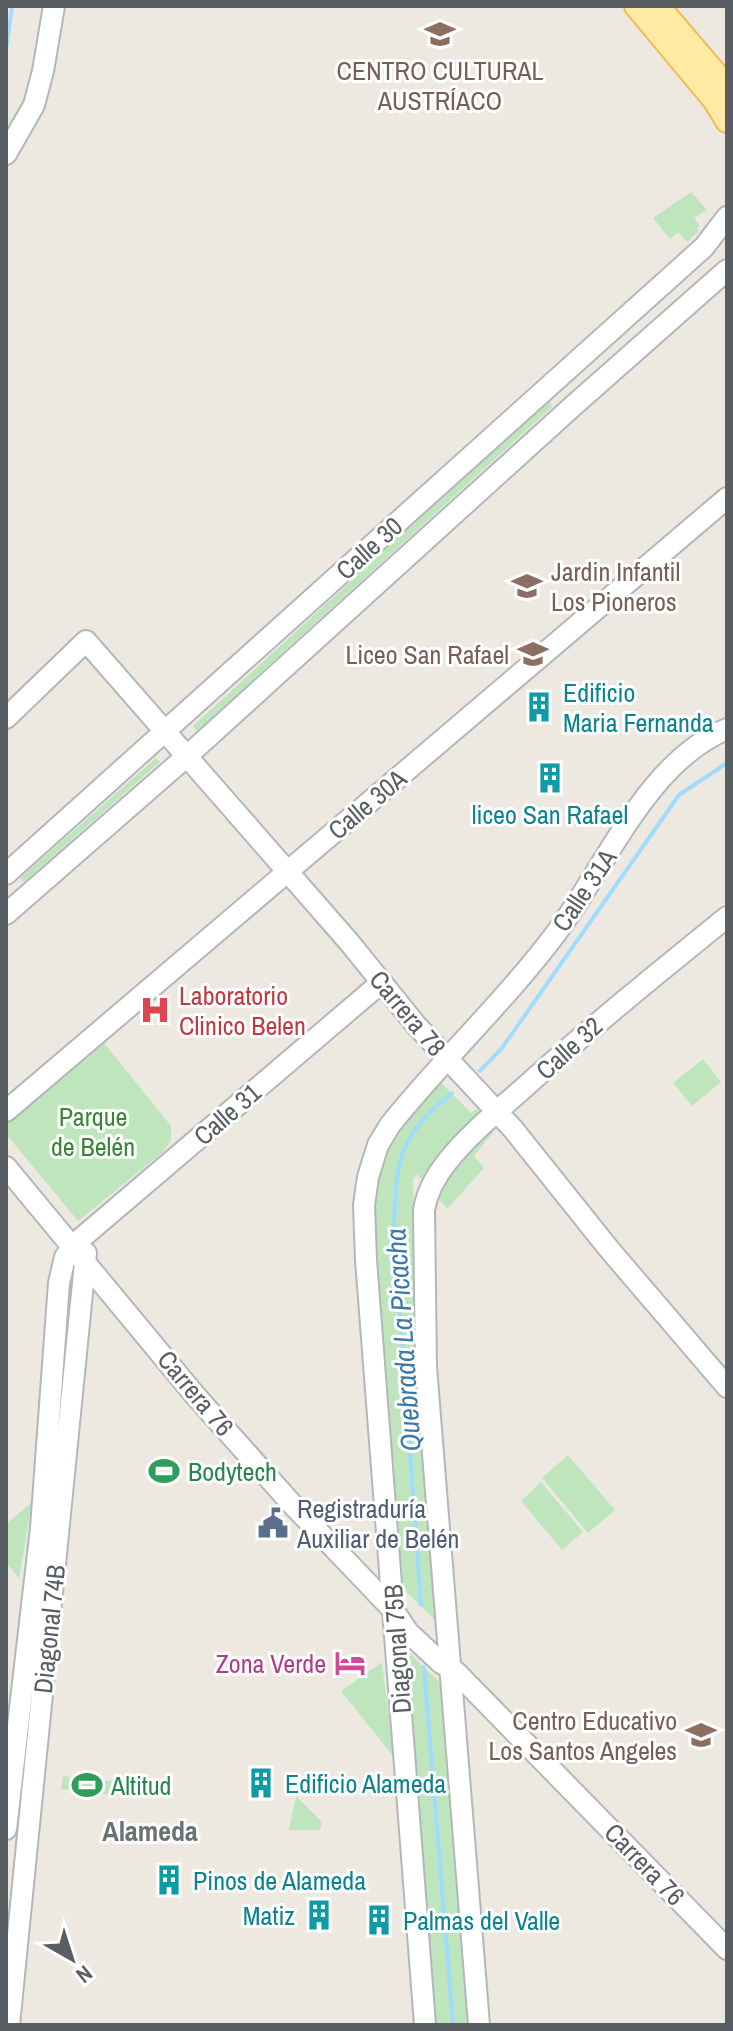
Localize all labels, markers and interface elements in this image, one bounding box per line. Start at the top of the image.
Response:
school or university icon: CENTRO CULTURAL AUSTRÍACO [423,17,457,51]
place label: CENTRO CULTURAL AUSTRÍACO [337,53,544,118]
street label: Calle 30 [328,509,410,587]
place label: Jardin Infantil Los Pioneros [551,554,680,619]
school or university icon: Jardin Infantil Los Pioneros [510,569,544,603]
place label: Liceo San Rafael [345,637,509,672]
school or university icon: Liceo San Rafael [516,637,550,671]
place label: Edificio Maria Fernanda [563,675,714,740]
building icon: Edificio Maria Fernanda [522,690,556,724]
street label: Calle 30A [320,760,414,847]
building icon: liceo San Rafael [533,761,567,795]
place label: liceo San Rafael [472,797,628,832]
street label: Calle 31A [544,841,625,938]
street label: Carrera 78 [362,963,454,1063]
place label: Laboratorio Clinico Belen [179,978,306,1043]
hospital icon: Laboratorio Clinico Belen [138,993,172,1027]
street label: Calle 32 [528,1009,610,1087]
street label: Calle 31 [186,1075,268,1153]
park label: Parque de Belén [51,1099,135,1164]
water label: Quebrada La Picacha [376,1227,430,1453]
street label: Carrera 76 [150,1343,242,1443]
sports icon: Bodytech [147,1454,181,1488]
place label: Bodytech [188,1454,277,1489]
place label: Registraduría Auxiliar de Belén [296,1491,459,1556]
public building icon: Registraduría Auxiliar de Belén [256,1506,290,1540]
street label: Diagonal 74B [25,1563,73,1695]
street label: Diagonal 75B [375,1583,419,1715]
place label: Zona Verde [216,1646,326,1681]
hotel icon: Zona Verde [333,1646,367,1680]
place label: Centro Educativo Los Santos Angeles [489,1703,677,1768]
school or university icon: Centro Educativo Los Santos Angeles [684,1718,718,1752]
building icon: Edificio Alameda [244,1766,278,1800]
place label: Edificio Alameda [285,1766,446,1801]
sports icon: Altitud [70,1768,104,1802]
place label: Altitud [110,1768,171,1803]
district label: Alameda [102,1812,198,1850]
street label: Carrera 76 [597,1815,693,1913]
building icon: Pinos de Alameda [152,1863,186,1897]
place label: Pinos de Alameda [193,1863,366,1898]
place label: Matiz [243,1898,295,1933]
building icon: Matiz [302,1898,336,1932]
building icon: Palmas del Valle [362,1903,396,1937]
place label: Palmas del Valle [403,1903,560,1938]
north arrow [32,1919,112,1999]
text: N [70,1959,99,1990]

